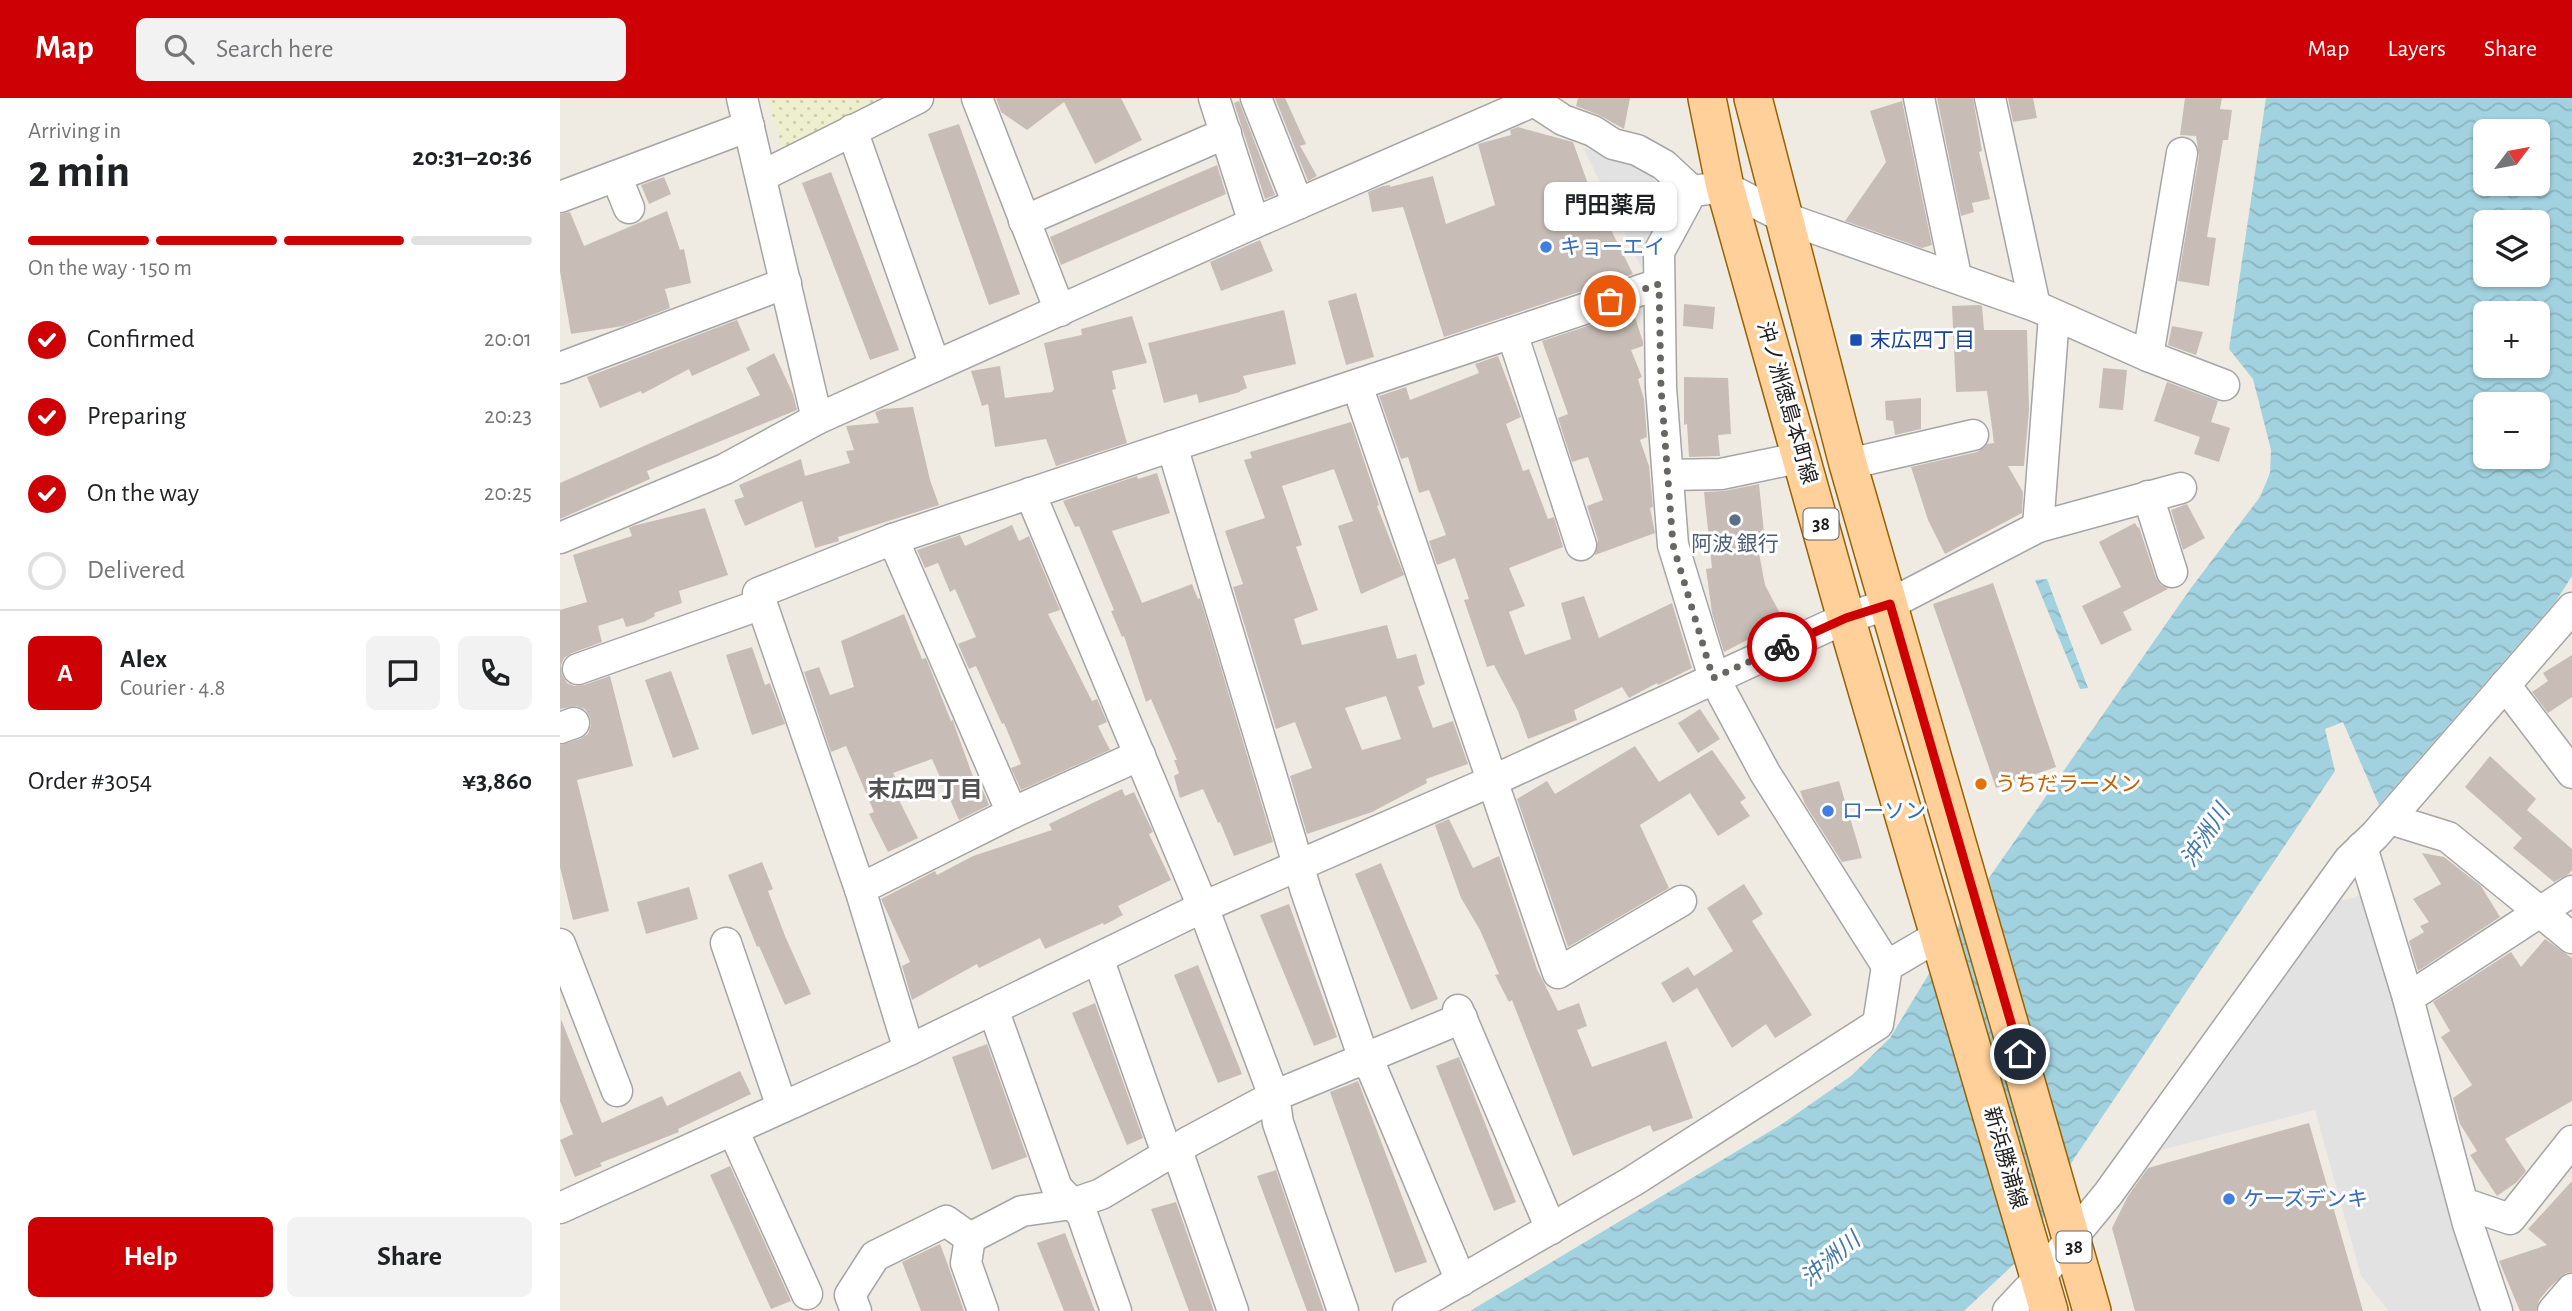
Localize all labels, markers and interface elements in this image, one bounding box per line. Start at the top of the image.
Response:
search box [136,18,626,81]
icon: search [160,30,198,68]
text: Map [35,32,94,65]
text: Search here [216,36,334,62]
text: Map [2307,37,2349,61]
text: Layers [2387,37,2446,61]
text: Share [2484,37,2537,61]
north arrow [2473,119,2550,196]
map controls [2473,119,2550,469]
text: Arriving in [28,120,121,143]
text: 20:31–20:36 [412,144,532,170]
text: 2 min [28,149,130,195]
callout: 門田薬局 [1544,182,1676,231]
text: 門田薬局 [1565,195,1657,218]
button: layers [2473,210,2550,287]
place label: キョーエイ [1560,237,1665,258]
marker: キョーエイ [1538,239,1554,255]
text: On the way · 150 m [28,257,192,280]
pin [1580,271,1640,331]
icon: bag [1591,282,1629,320]
button: + [2473,301,2550,378]
street label: 沖ノ洲徳島本町線 [1754,319,1821,487]
icon: check [28,321,66,359]
text: Confirmed [87,326,195,352]
text: 20:01 [484,328,532,351]
place label: 末広四丁目 [1870,329,1975,351]
marker: 末広四丁目 [1848,332,1864,348]
button: − [2473,392,2550,469]
icon: check [28,398,66,436]
text: Preparing [87,403,186,429]
text: 20:23 [484,405,532,428]
icon: check [28,475,66,513]
text: On the way [87,480,199,506]
text: 20:25 [484,482,532,505]
road number: 38 [1804,508,1838,540]
marker: 阿波 銀行 [1727,512,1743,528]
place label: 阿波 銀行 [1691,533,1779,555]
text: Delivered [87,557,185,583]
courier [1747,612,1817,682]
icon: bike [1763,628,1801,666]
button: chat [366,636,440,710]
button: phone [458,636,532,710]
text: Alex [120,646,167,672]
text: A [57,660,73,686]
text: Courier · 4.8 [120,677,225,700]
text: Order #3054 [28,768,152,794]
text: ¥3,860 [462,768,532,794]
place label: うちだラーメン [1995,774,2141,795]
marker: うちだラーメン [1973,776,1989,792]
district label: 末広四丁目 [868,777,983,802]
water label: 沖洲川 [2176,797,2236,871]
place label: ローソン [1842,801,1926,822]
marker: ローソン [1820,803,1836,819]
pin [1990,1024,2050,1084]
icon: home [2001,1035,2039,1073]
street label: 新浜勝浦線 [1980,1104,2031,1211]
place label: ケーズデンキ [2243,1187,2368,1210]
marker: ケーズデンキ [2221,1191,2237,1207]
button: Help [28,1217,273,1297]
button: Share [287,1217,532,1297]
water label: 沖洲川 [1796,1226,1867,1291]
road number: 38 [2056,1232,2092,1262]

